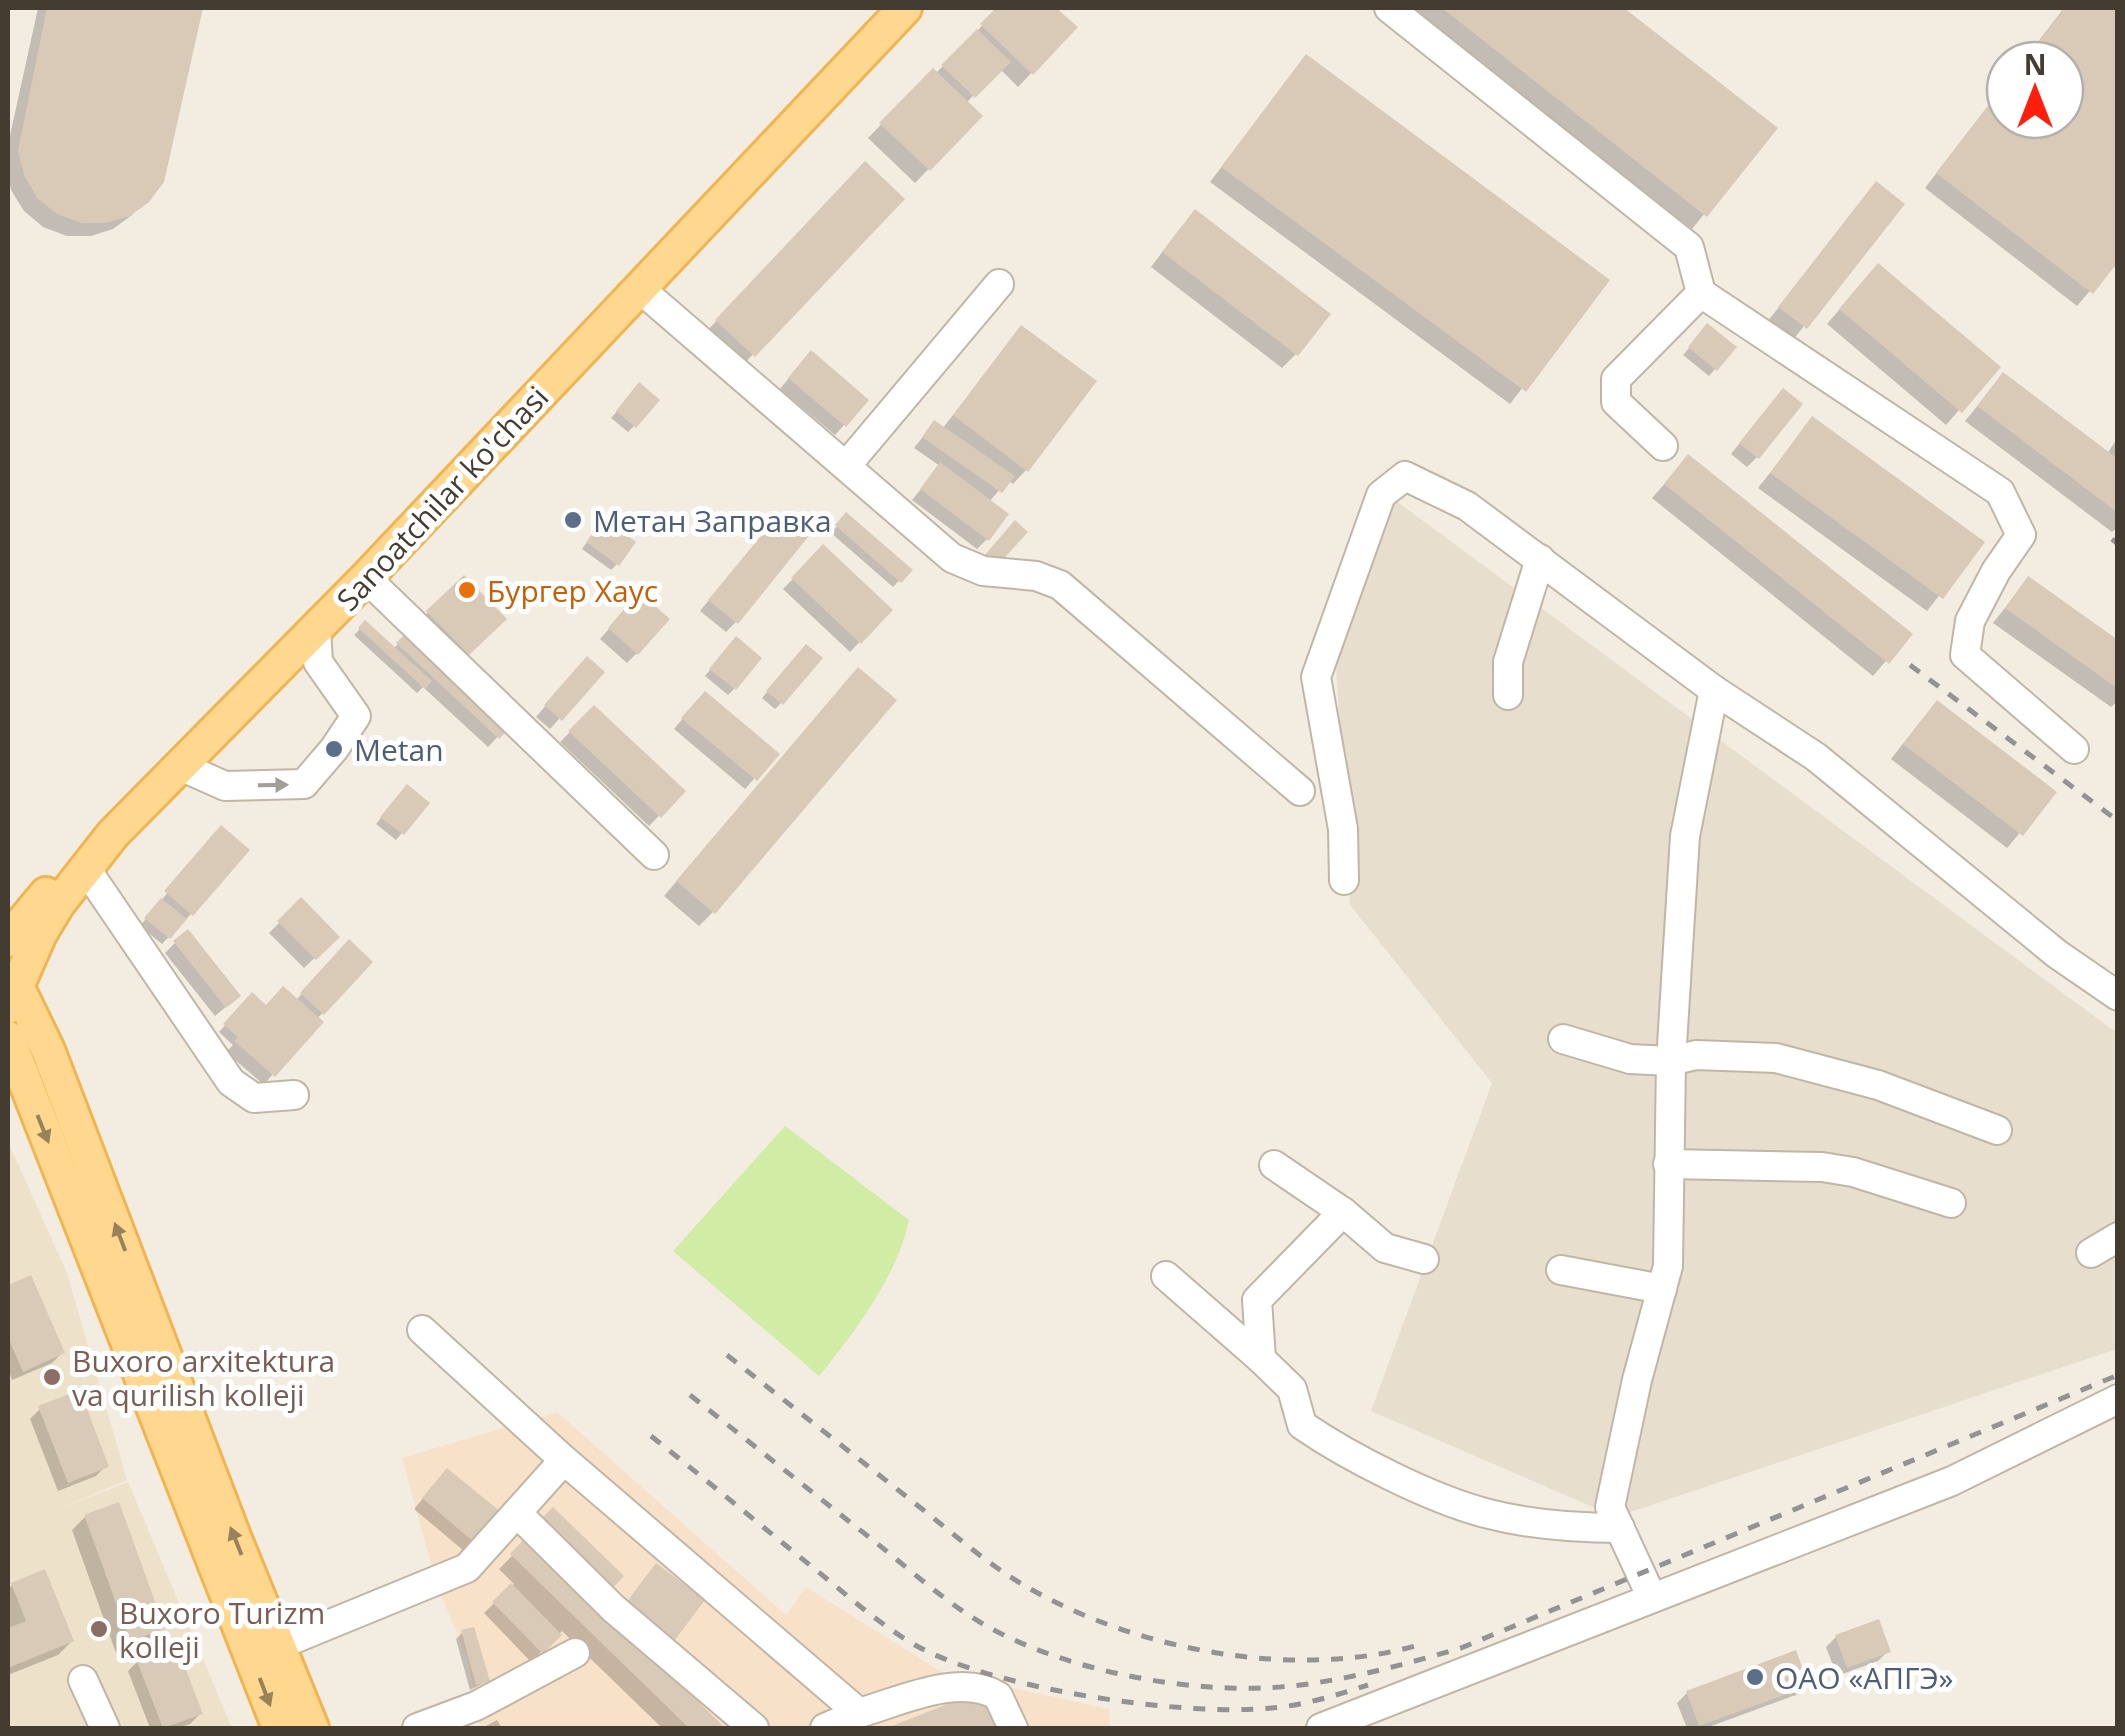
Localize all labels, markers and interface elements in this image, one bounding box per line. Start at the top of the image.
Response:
north arrow [1985,40,2085,140]
text: N [2024,45,2046,83]
street label: Sanoatchilar ko'chasi [327,377,557,619]
place label: Метан Заправка [593,500,832,541]
marker: Метан Заправка [562,509,584,531]
place label: Бургер Хаус [487,570,658,611]
marker: Бургер Хаус [456,579,478,601]
place label: Metan [354,729,444,770]
marker: Metan [323,738,345,760]
one-way arrow [258,776,290,792]
one-way arrow [36,1114,52,1144]
one-way arrow [112,1222,127,1252]
place label: Buxoro arxitektura va qurilish kolleji [72,1340,335,1415]
marker: Buxoro arxitektura va qurilish kolleji [41,1366,63,1388]
one-way arrow [228,1526,244,1556]
place label: Buxoro Turizm kolleji [119,1592,325,1667]
marker: Buxoro Turizm kolleji [88,1618,110,1640]
place label: ОАО «АПГЭ» [1775,1657,1954,1698]
marker: ОАО «АПГЭ» [1744,1666,1766,1688]
one-way arrow [258,1677,273,1707]

